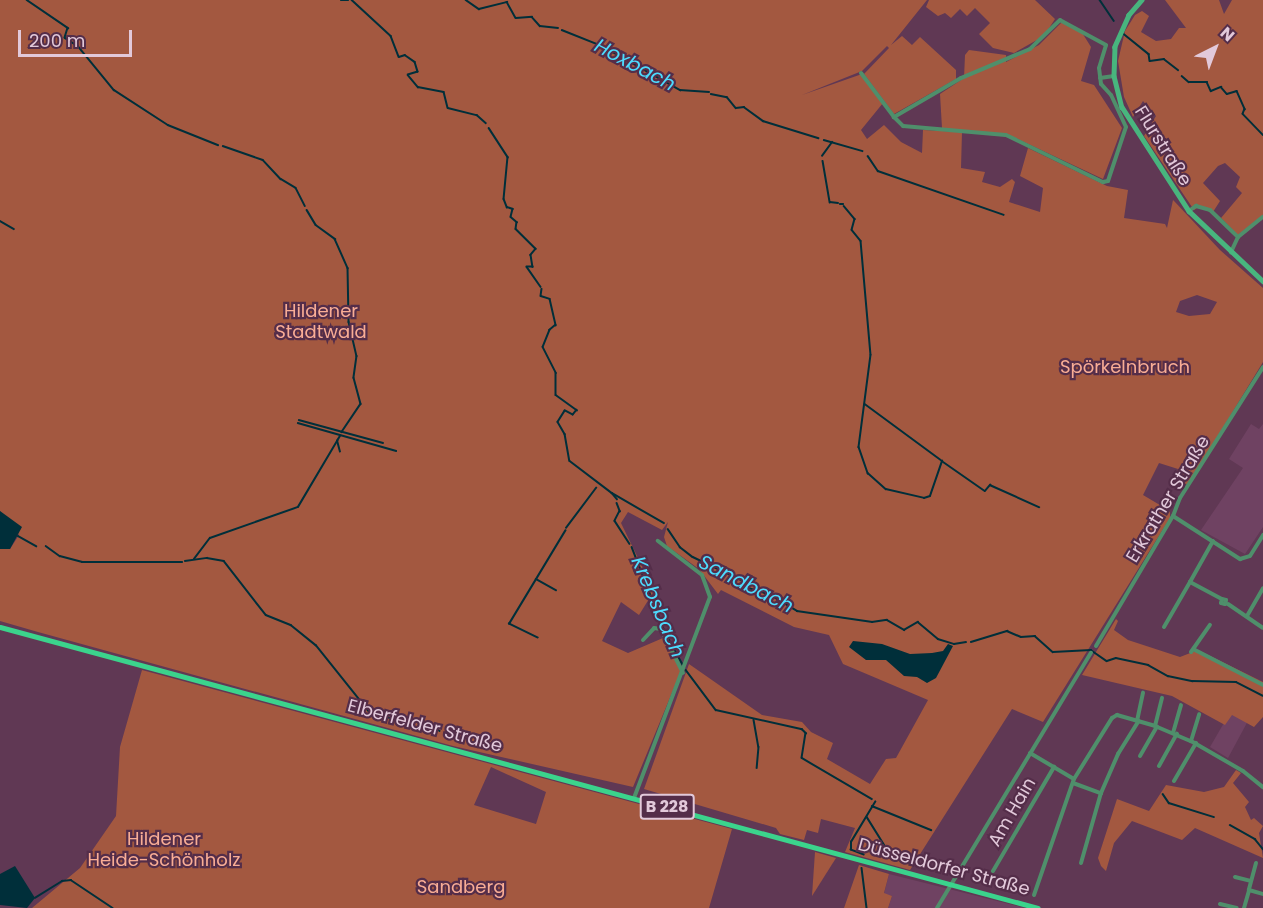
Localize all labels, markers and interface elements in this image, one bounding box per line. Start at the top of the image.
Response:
scale bar [21,18,135,56]
north arrow [1185,18,1245,78]
text: N [1215,22,1240,47]
text: 200 m [29,28,85,53]
water label: Hoxbach [590,34,680,96]
street label: Flurstraße [1130,102,1196,190]
park label: Hildener Stadtwald [275,301,367,344]
park label: Spörkelnbruch [1060,356,1190,378]
street label: Erkrather Straße [1122,432,1214,566]
water label: Sandbach [694,550,798,618]
water label: Krebsbach [626,553,690,661]
street label: Elberfelder Straße [345,695,505,757]
street label: Am Hain [984,774,1040,850]
road number: B 228 [638,794,696,820]
park label: Hildener Heide-Schönholz [88,829,240,872]
street label: Düsseldorfer Straße [856,834,1032,900]
park label: Sandberg [417,876,505,898]

